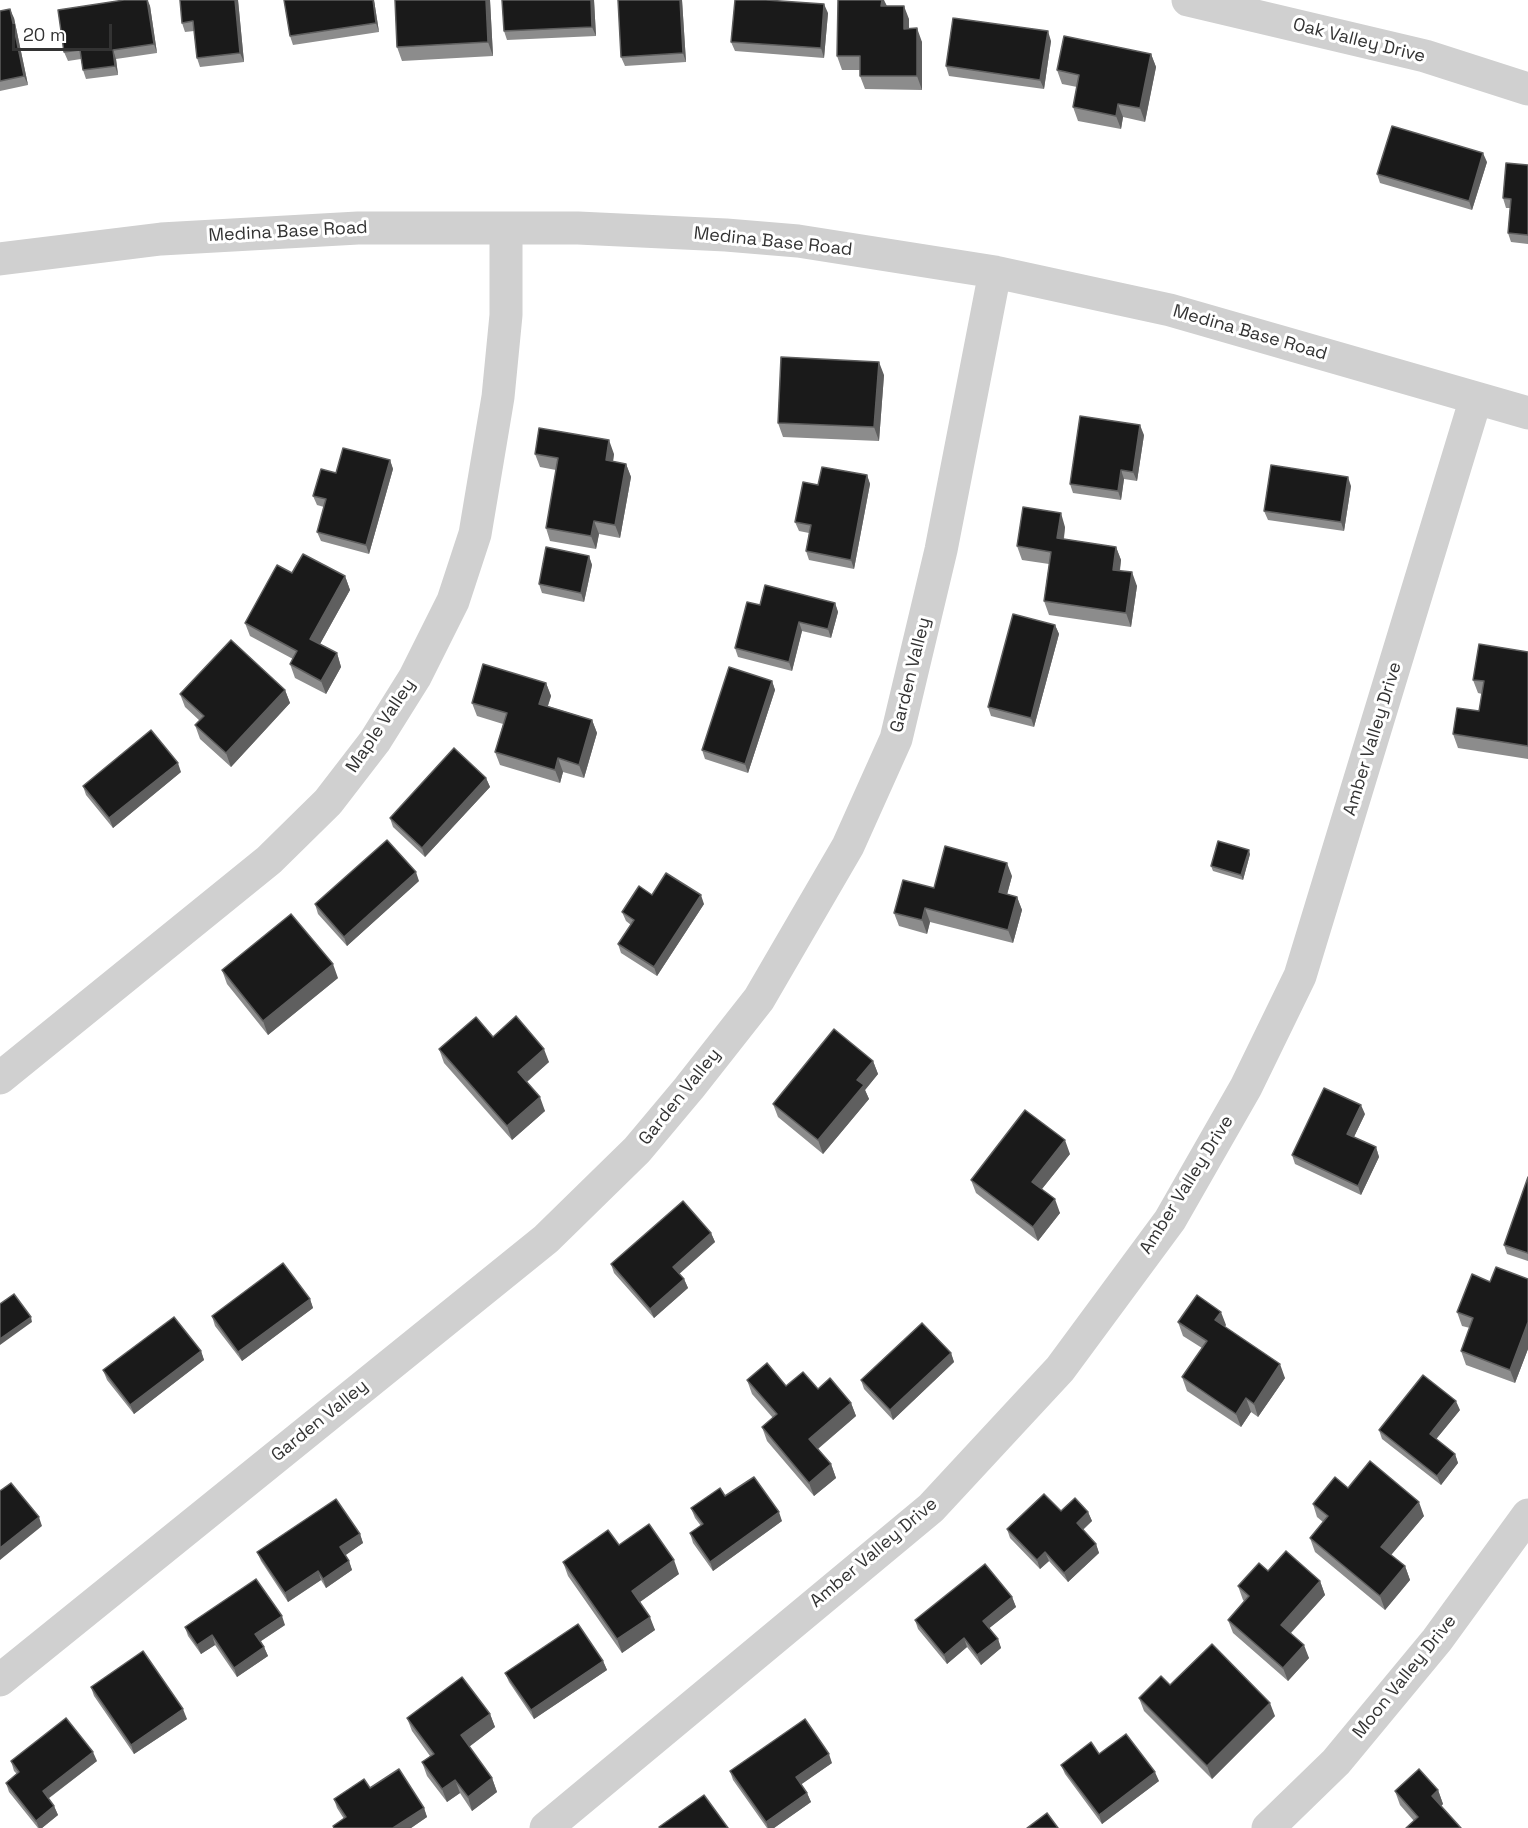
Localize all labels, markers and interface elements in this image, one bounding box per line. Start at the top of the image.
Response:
scale bar [15,12,116,50]
street label: Oak Valley Drive [1291,14,1427,68]
text: 20 m [23,23,66,46]
street label: Medina Base Road [208,217,368,247]
street label: Medina Base Road [693,223,853,261]
street label: Medina Base Road [1170,301,1330,365]
street label: Garden Valley [886,615,936,735]
street label: Amber Valley Drive [1339,660,1407,818]
street label: Maple Valley [342,675,420,777]
street label: Garden Valley [634,1044,726,1150]
street label: Amber Valley Drive [1136,1112,1238,1258]
street label: Garden Valley [267,1375,373,1467]
street label: Amber Valley Drive [806,1493,942,1613]
street label: Moon Valley Drive [1349,1611,1461,1743]

